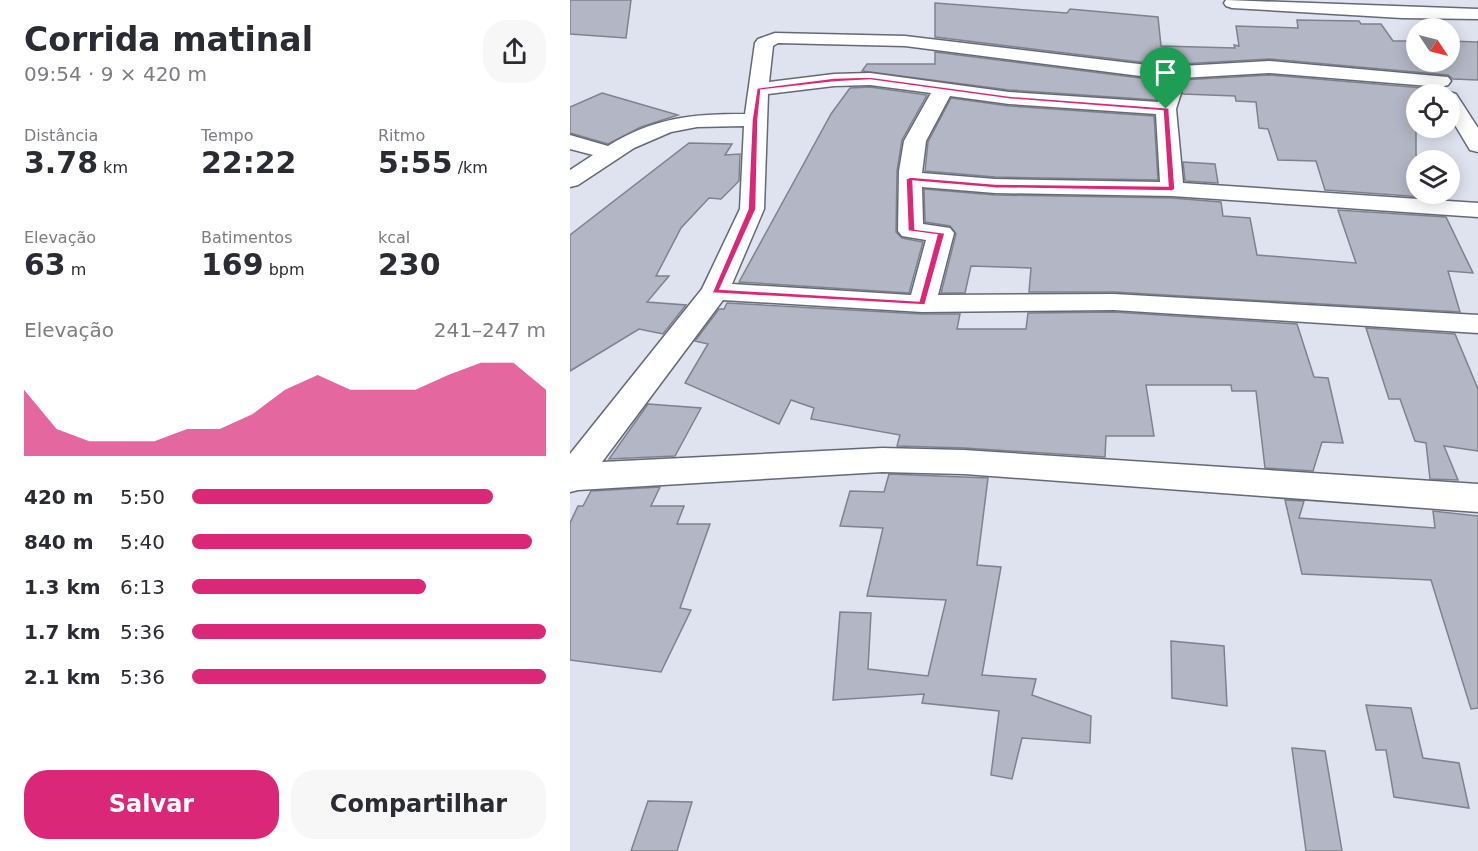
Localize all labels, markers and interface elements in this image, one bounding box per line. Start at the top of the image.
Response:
north arrow [1406,18,1460,72]
map controls [1406,18,1460,204]
text: Corrida matinal [24,20,313,59]
button: share [483,20,546,83]
pin [1140,47,1191,109]
icon: arrive [1149,56,1182,89]
text: 09:54 · 9 × 420 m [24,62,207,86]
button: locate [1406,84,1460,138]
text: Distância [24,126,98,145]
text: Tempo [201,126,253,145]
text: Ritmo [378,126,425,145]
text: 3.78 [24,145,98,180]
text: 22:22 [201,145,297,180]
text: 5:55 [378,145,453,180]
button: layers [1406,150,1460,204]
text: km [98,158,128,177]
text: /km [453,158,488,177]
text: Elevação [24,228,96,247]
text: Batimentos [201,228,292,247]
text: kcal [378,228,410,247]
text: 63 [24,247,66,282]
text: 169 [201,247,264,282]
text: 230 [378,247,441,282]
text: m [66,260,86,279]
text: bpm [264,260,305,279]
text: Elevação [24,318,114,342]
text: 241–247 m [434,318,546,342]
text: 420 m [24,485,94,509]
text: 5:50 [120,485,165,509]
text: 840 m [24,530,94,554]
text: 5:40 [120,530,165,554]
text: 1.3 km [24,575,101,599]
text: 6:13 [120,575,165,599]
text: 1.7 km [24,620,101,644]
text: 5:36 [120,620,165,644]
text: 2.1 km [24,665,101,689]
text: 5:36 [120,665,165,689]
button: Salvar [24,770,279,839]
button: Compartilhar [291,770,546,839]

